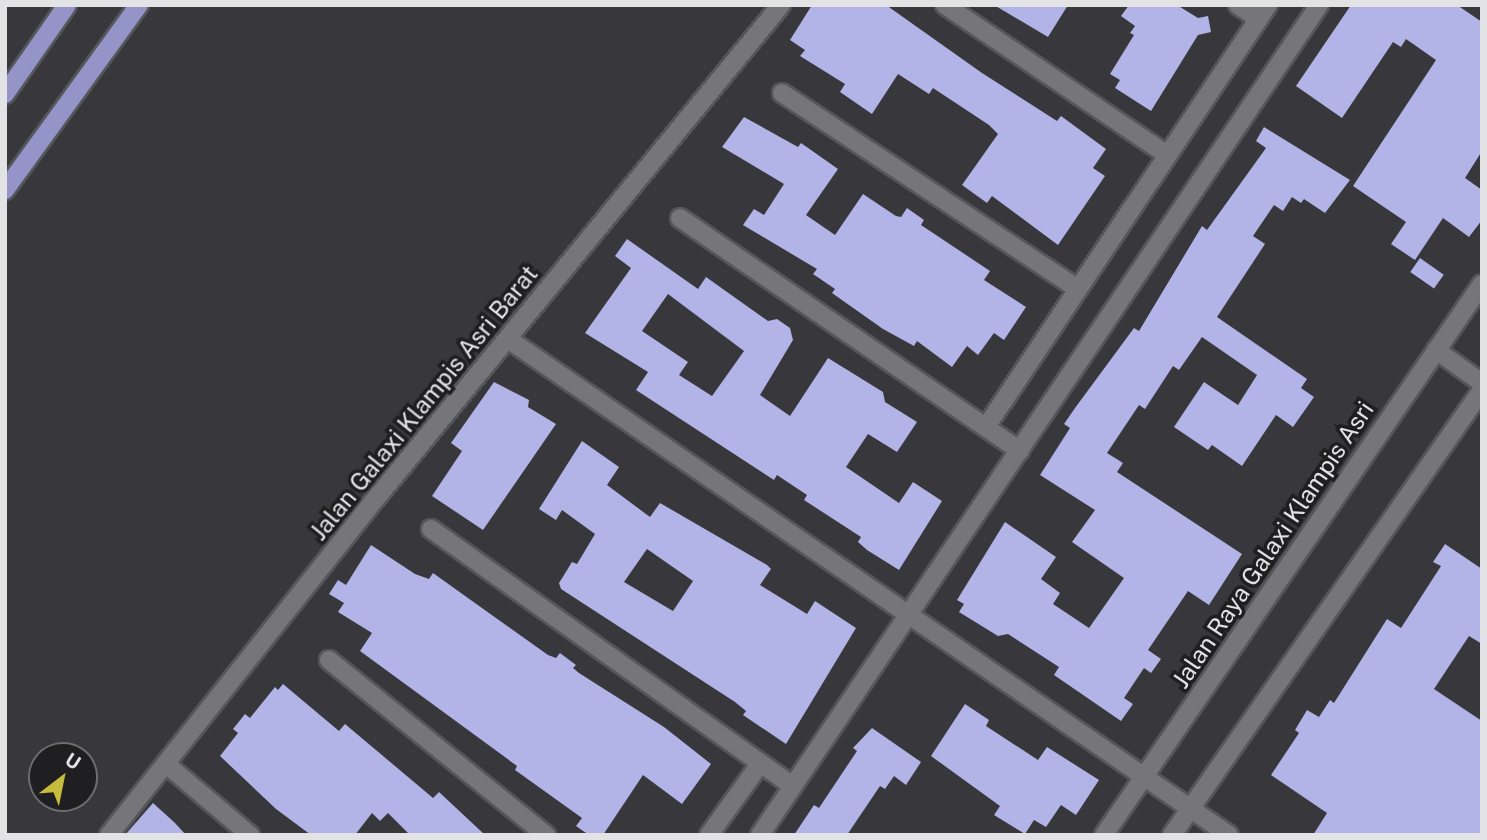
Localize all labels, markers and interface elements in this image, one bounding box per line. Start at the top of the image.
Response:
street label: Jalan Galaxi Klampis Asri Barat [304,260,544,546]
street label: Jalan Raya Galaxi Klampis Asri [1166,396,1380,694]
north arrow [28,742,98,812]
text: U [61,748,85,774]

